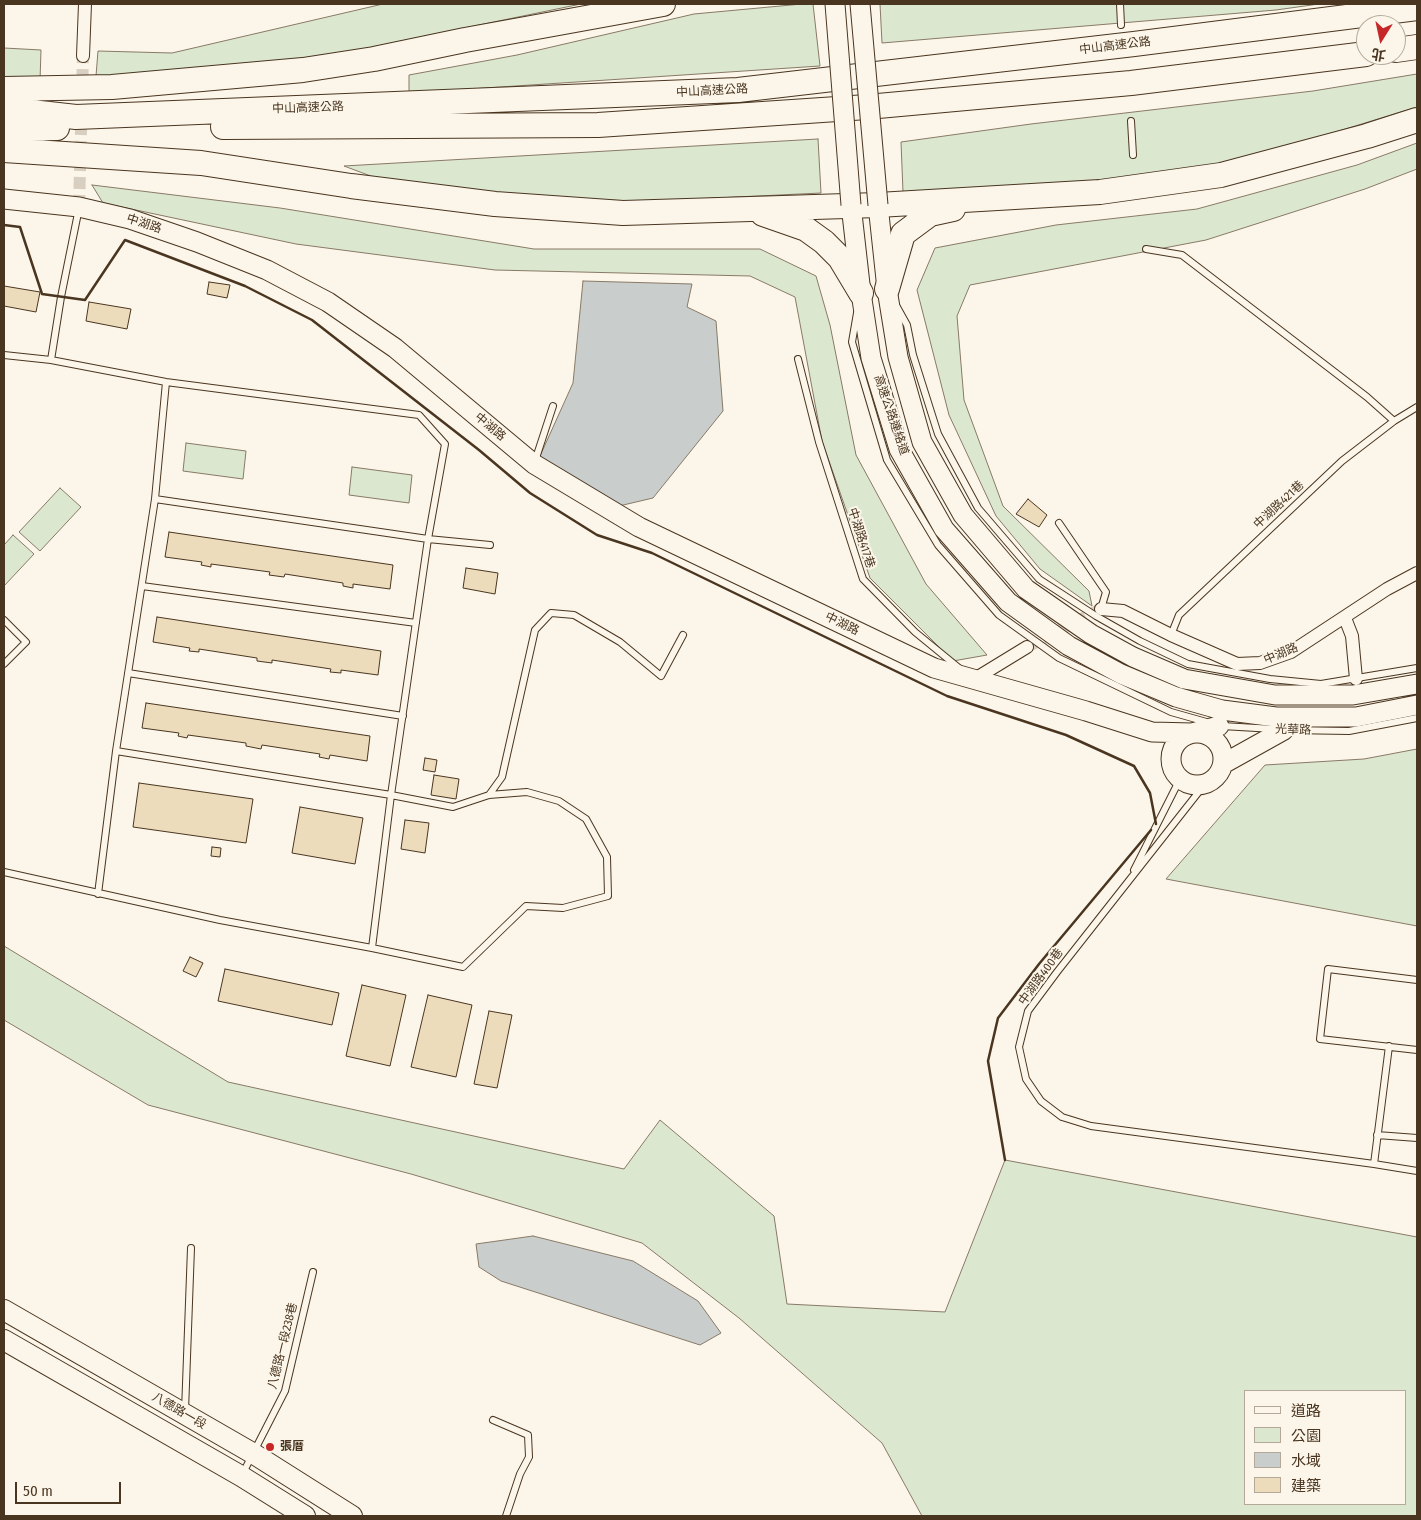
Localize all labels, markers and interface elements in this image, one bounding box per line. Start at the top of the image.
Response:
north arrow [1356,15,1406,65]
street label: 中山高速公路 [1078,34,1152,58]
text: 北 [1370,45,1387,64]
street label: 中山高速公路 [676,82,748,100]
street label: 中山高速公路 [272,100,344,116]
street label: 中湖路 [125,212,163,236]
street label: 高速公路連絡道 [871,373,911,457]
street label: 中湖路 [472,410,508,444]
street label: 中湖路421巷 [1251,478,1307,532]
street label: 中湖路417巷 [844,506,878,570]
street label: 中湖路 [823,610,861,638]
street label: 中湖路 [1262,640,1300,668]
street label: 光華路 [1275,722,1311,738]
street label: 中湖路400巷 [1016,946,1066,1008]
street label: 八德路一段238巷 [265,1301,301,1391]
street label: 八德路一段 [149,1390,209,1432]
legend [1244,1390,1406,1505]
text: 道路 [1291,1402,1321,1420]
text: 公園 [1291,1427,1321,1445]
place label: 張厝 [280,1440,304,1454]
marker: 張厝 [264,1441,276,1453]
text: 水域 [1291,1452,1321,1470]
scale bar [18,1472,124,1504]
text: 建築 [1291,1477,1321,1495]
text: 50 m [23,1482,53,1500]

